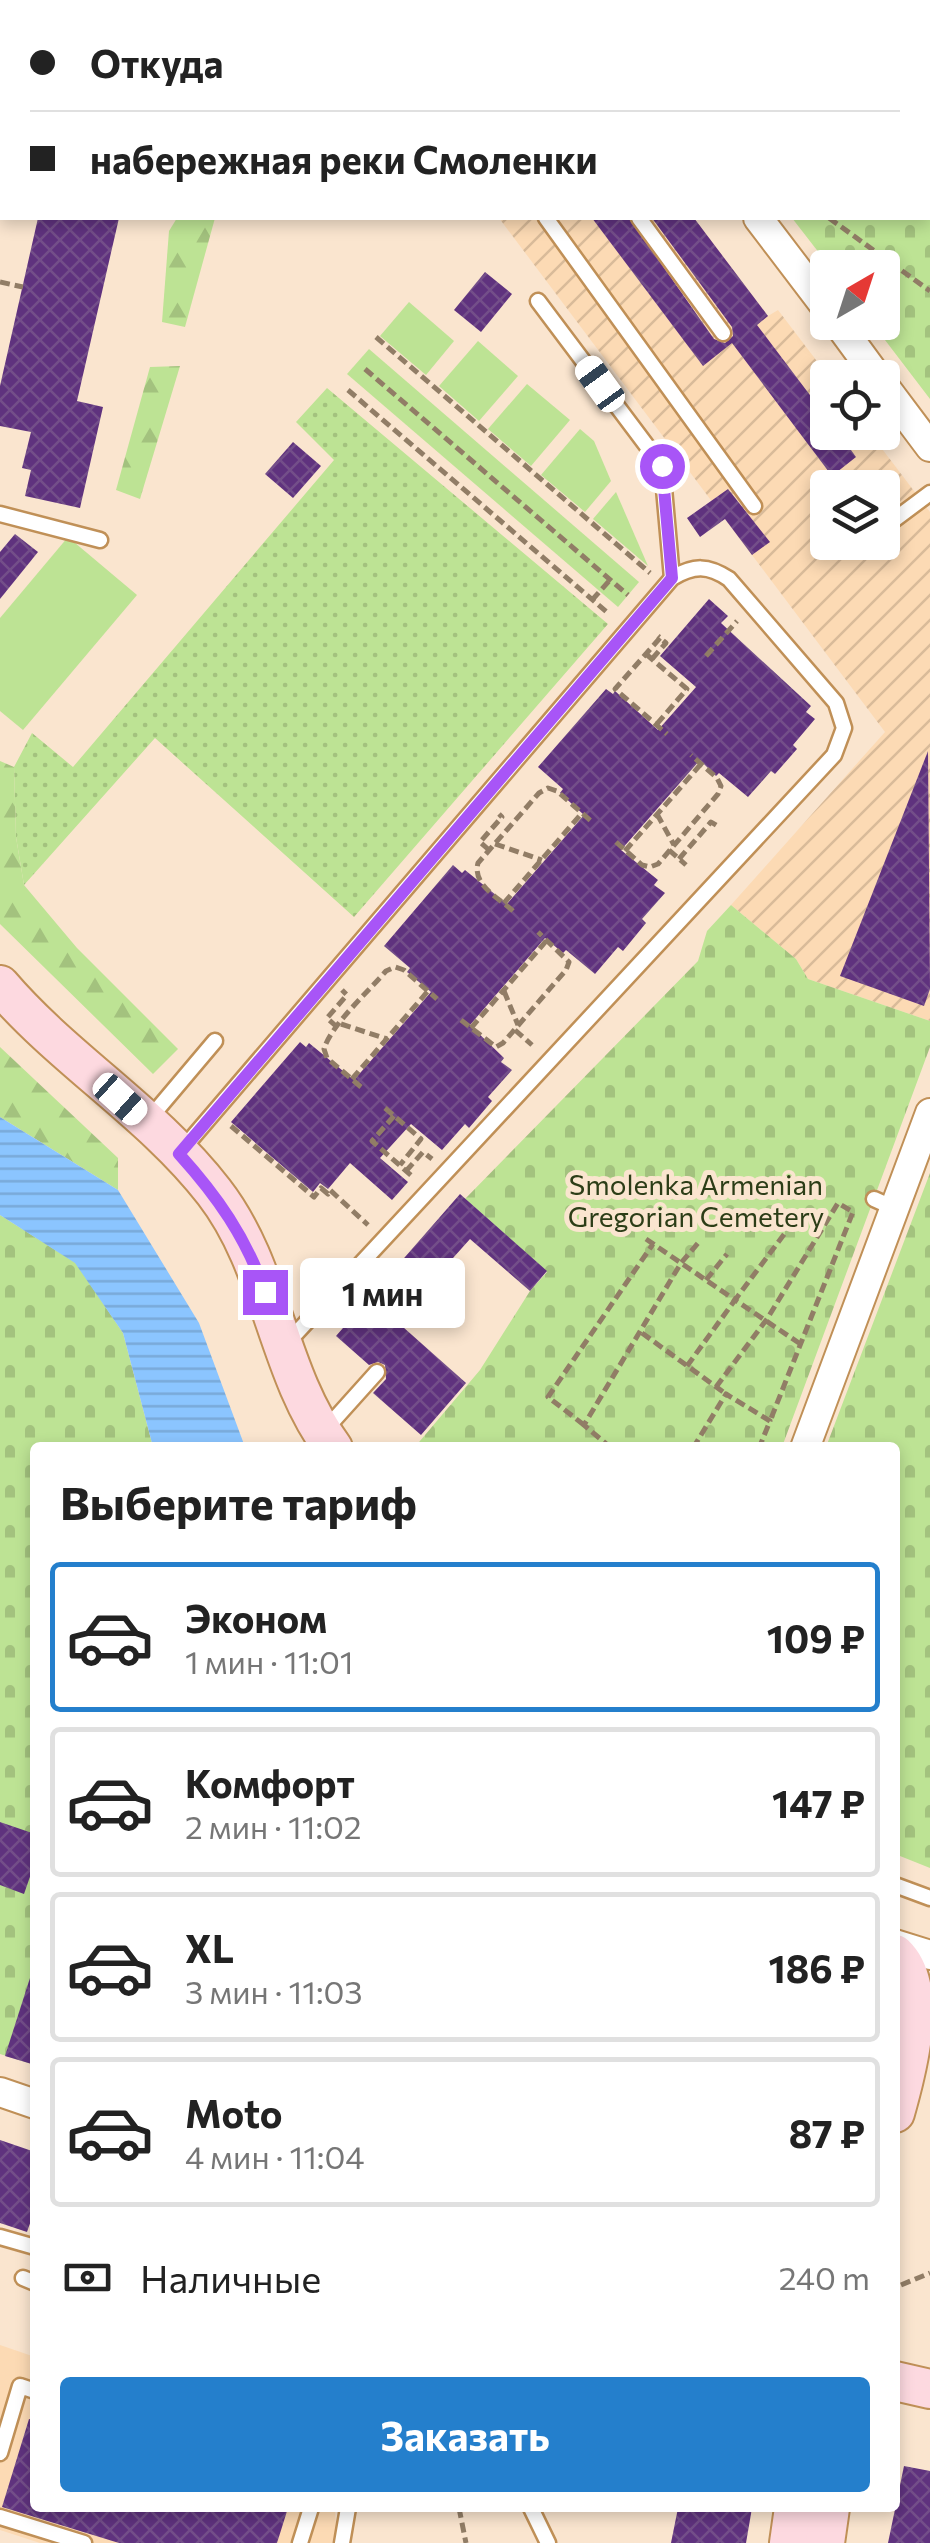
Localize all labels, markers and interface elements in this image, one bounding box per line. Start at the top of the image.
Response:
text: Откуда [90,39,223,86]
text: набережная реки Смоленки [90,135,598,182]
north arrow [810,250,900,340]
map controls [810,250,900,560]
car [570,351,630,417]
button: locate [810,360,900,450]
route start [640,444,685,489]
button: layers [810,470,900,560]
car [88,1068,152,1130]
park label: Smolenka Armenian Gregorian Cemetery [568,1167,824,1233]
callout: 1 мин [300,1257,465,1327]
route end [243,1270,288,1315]
text: 1 мин [342,1273,423,1313]
text: Выберите тариф [60,1474,417,1529]
icon: car [65,1592,155,1682]
text: Эконом [185,1594,327,1641]
text: 109 ₽ [767,1614,865,1661]
text: 1 мин · 11:01 [185,1641,353,1681]
icon: car [65,1757,155,1847]
text: Комфорт [185,1759,355,1806]
text: 147 ₽ [772,1779,865,1826]
text: 2 мин · 11:02 [185,1806,362,1846]
icon: car [65,1922,155,2012]
text: XL [185,1924,234,1971]
text: 186 ₽ [769,1944,865,1991]
text: 3 мин · 11:03 [185,1971,363,2011]
icon: car [65,2087,155,2177]
text: Moto [185,2089,283,2136]
text: 87 ₽ [789,2109,865,2156]
text: 4 мин · 11:04 [185,2136,365,2176]
icon: cash [60,2250,115,2305]
text: Наличные [140,2254,321,2301]
text: 240 m [779,2257,870,2297]
button: Заказать [60,2377,870,2492]

